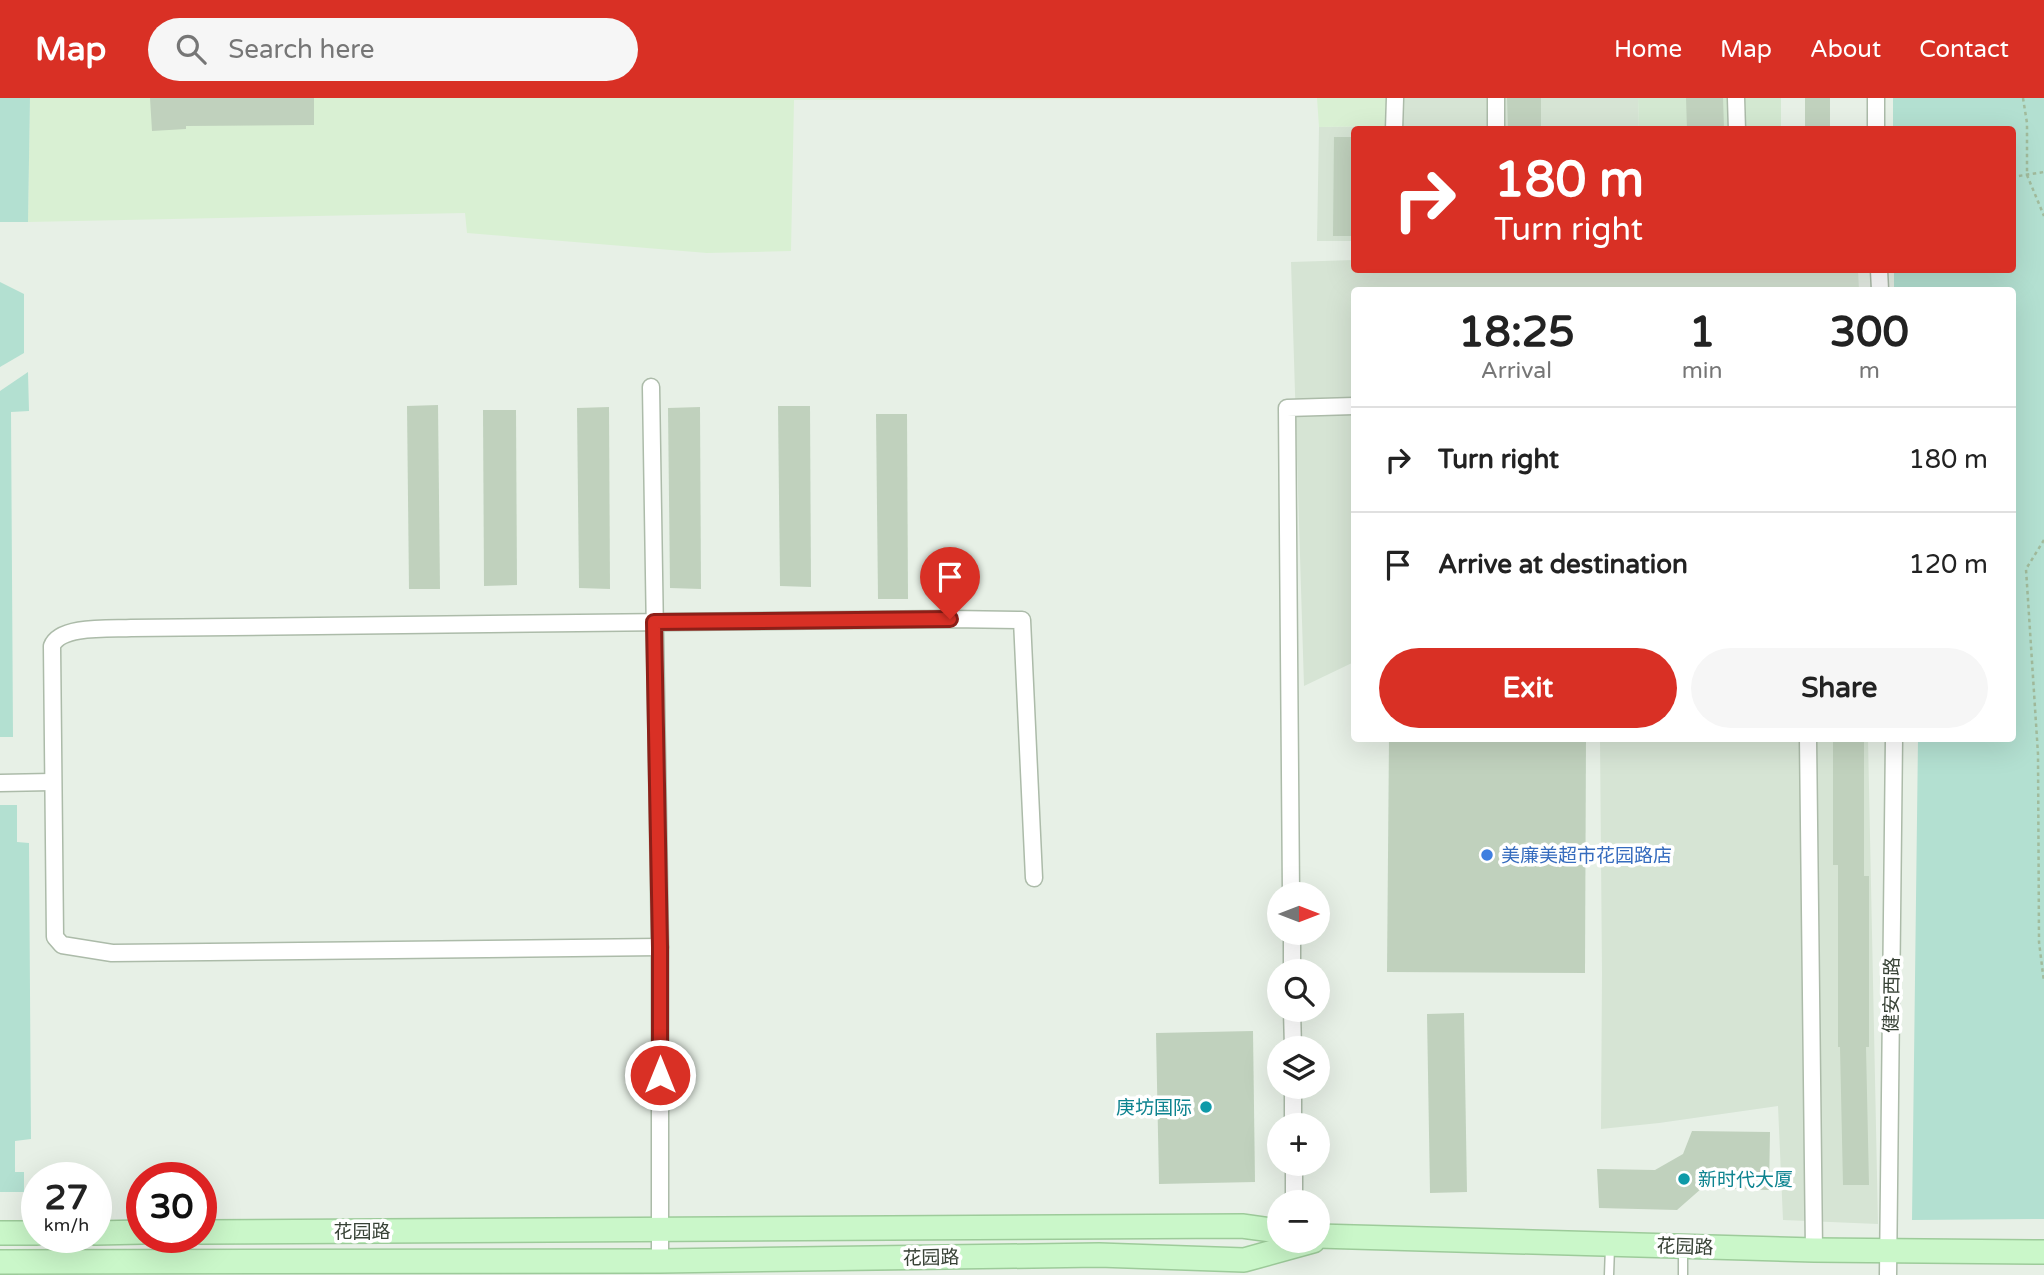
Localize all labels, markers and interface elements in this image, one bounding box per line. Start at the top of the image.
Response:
search box [148,18,638,81]
text: Map [35,30,106,69]
icon: search [172,30,210,68]
text: Search here [228,34,374,65]
text: Home [1614,35,1682,64]
text: Map [1720,35,1772,64]
text: About [1810,35,1881,64]
text: Contact [1919,35,2009,64]
text: 180 m [1494,151,1644,210]
icon: right [1379,154,1470,245]
text: Turn right [1494,211,1643,249]
text: 18:25 [1458,307,1575,358]
text: 1 [1689,307,1715,358]
text: 300 [1830,307,1909,358]
text: Arrival [1481,357,1552,385]
text: min [1682,357,1723,385]
text: m [1859,357,1880,385]
icon: right [1379,441,1417,479]
text: Turn right [1438,444,1559,475]
text: 180 m [1908,444,1988,475]
icon: arrive [1379,546,1417,584]
pin [920,547,980,619]
text: Arrive at destination [1438,549,1688,580]
text: 120 m [1908,549,1988,580]
icon: arrive [931,558,969,596]
button: Exit [1379,648,1677,728]
button: Share [1691,648,1988,728]
place label: 美廉美超市花园路店 [1501,845,1672,867]
marker: 美廉美超市花园路店 [1479,847,1495,863]
north arrow [1267,882,1330,945]
map controls [1267,882,1330,1253]
street label: 健安西路 [1880,957,1904,1033]
button: search [1267,959,1330,1022]
button: layers [1267,1036,1330,1099]
position arrow [623,1038,697,1112]
place label: 庚坊国际 [1116,1097,1192,1119]
marker: 庚坊国际 [1198,1099,1214,1115]
button: + [1267,1113,1330,1176]
speed limit sign: 30 [126,1162,217,1253]
place label: 新时代大厦 [1698,1169,1793,1191]
marker: 新时代大厦 [1676,1171,1692,1187]
text: 27 [45,1177,88,1219]
button: − [1267,1190,1330,1253]
text: km/h [44,1214,89,1236]
street label: 花园路 [333,1221,391,1243]
street label: 花园路 [1656,1235,1714,1259]
street label: 花园路 [902,1247,960,1269]

